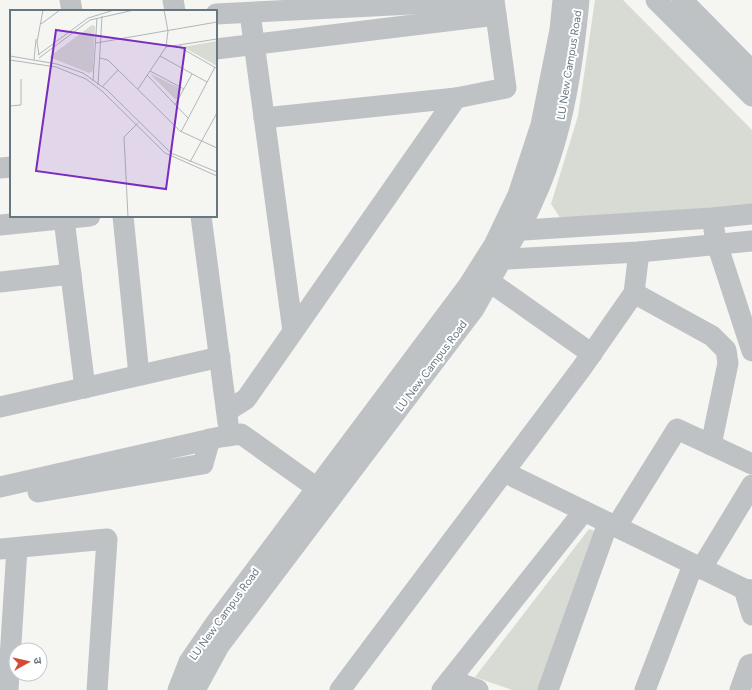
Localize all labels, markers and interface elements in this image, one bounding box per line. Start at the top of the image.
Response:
street label: LU New Campus Road [554,9,585,121]
inset map [10,10,217,217]
street label: LU New Campus Road [393,318,470,414]
street label: LU New Campus Road [187,566,262,663]
north arrow [8,642,48,682]
text: उ [31,657,44,665]

